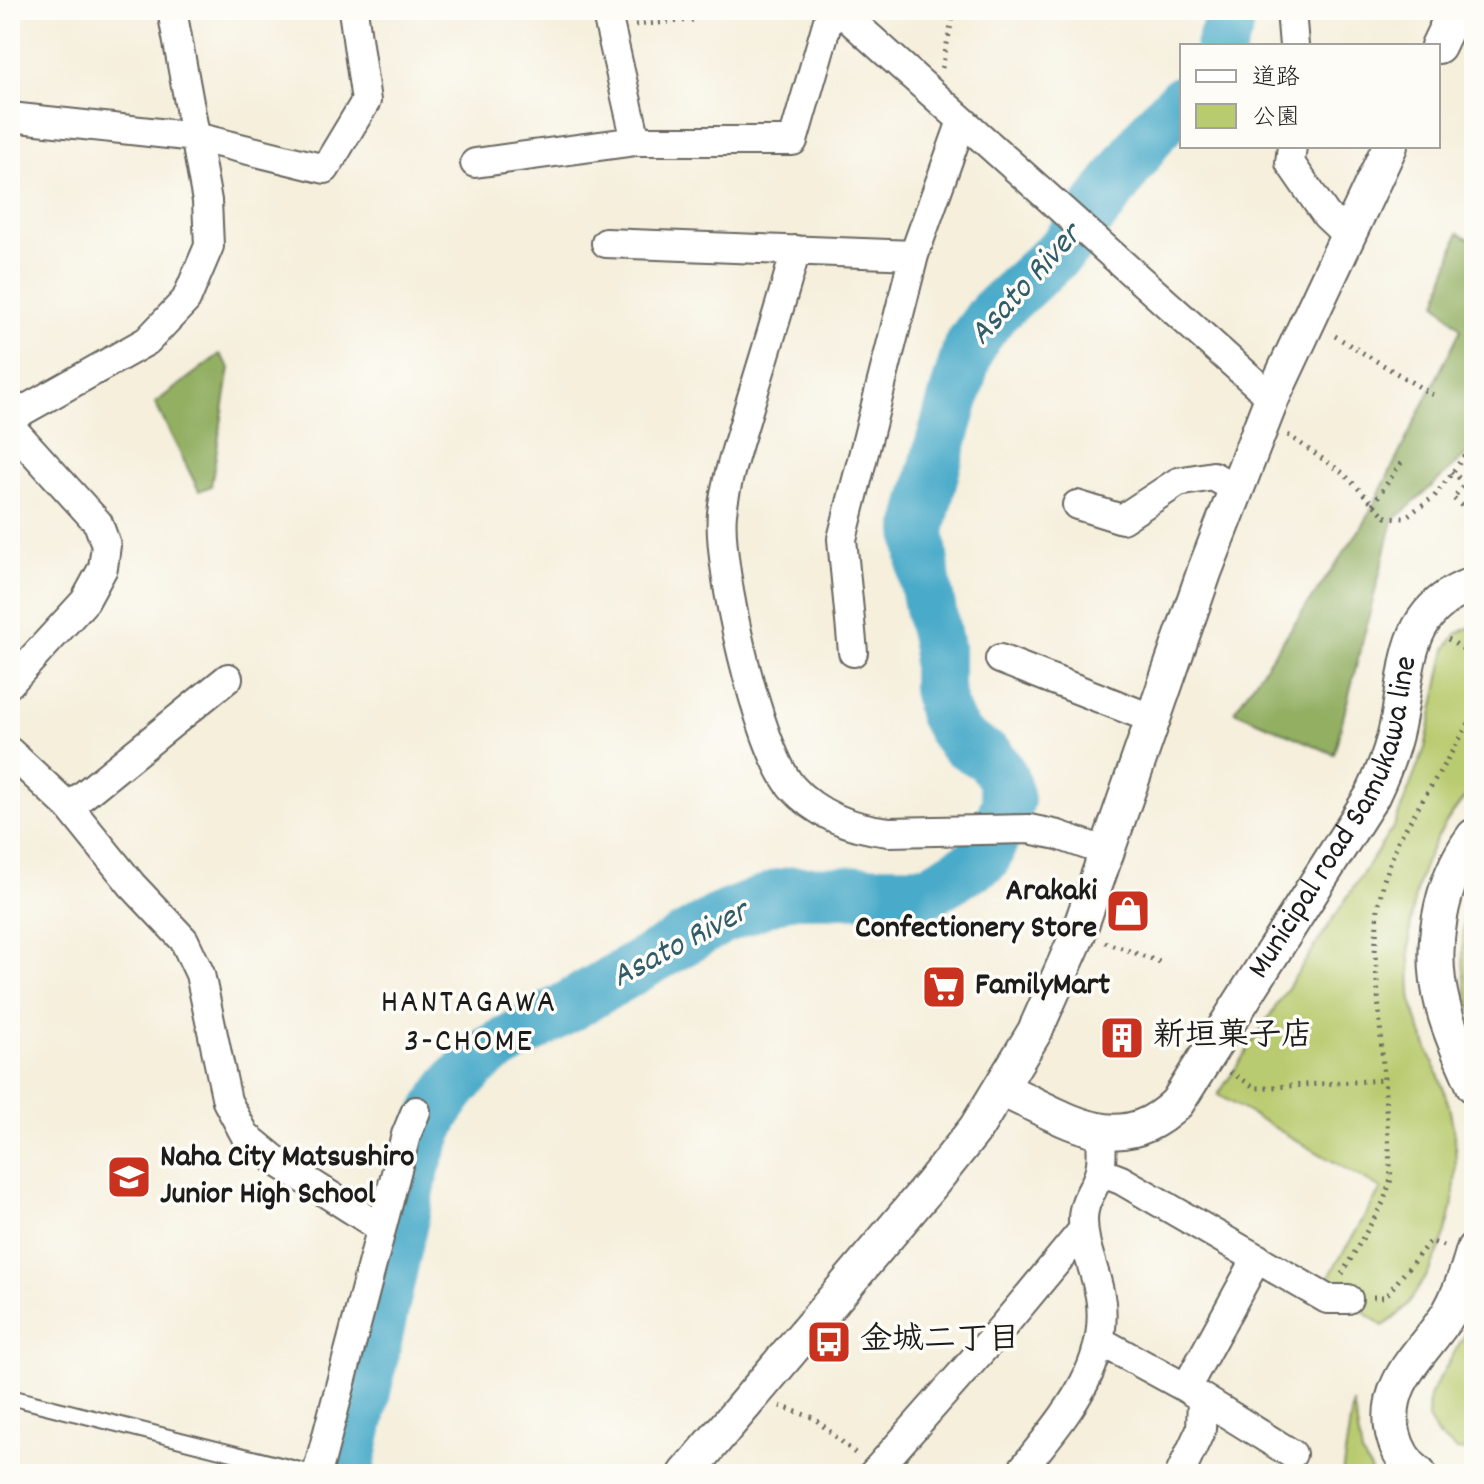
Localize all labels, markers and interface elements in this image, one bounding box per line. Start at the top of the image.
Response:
legend [1180,44,1440,148]
text: 道路 [1252,62,1300,96]
text: 公園 [1252,102,1300,136]
water label: Asato River [959,212,1097,358]
street label: Municipal road Samukawa line [1238,652,1431,989]
place label: Arakaki Confectionery Store [855,870,1097,953]
shop icon: Arakaki Confectionery Store [1104,887,1152,935]
water label: Asato River [604,888,761,1003]
supermarket icon: FamilyMart [920,963,968,1011]
place label: FamilyMart [975,964,1110,1010]
district label: HANTAGAWA 3-CHOME [381,980,557,1068]
building icon: 新垣菓子店 [1098,1014,1146,1062]
place label: 新垣菓子店 [1153,1015,1313,1061]
place label: Naha City Matsushiro Junior High School [160,1136,415,1219]
school or university icon: Naha City Matsushiro Junior High School [105,1153,153,1201]
bus stop icon: 金城二丁目 [805,1318,853,1366]
place label: 金城二丁目 [860,1319,1020,1365]

